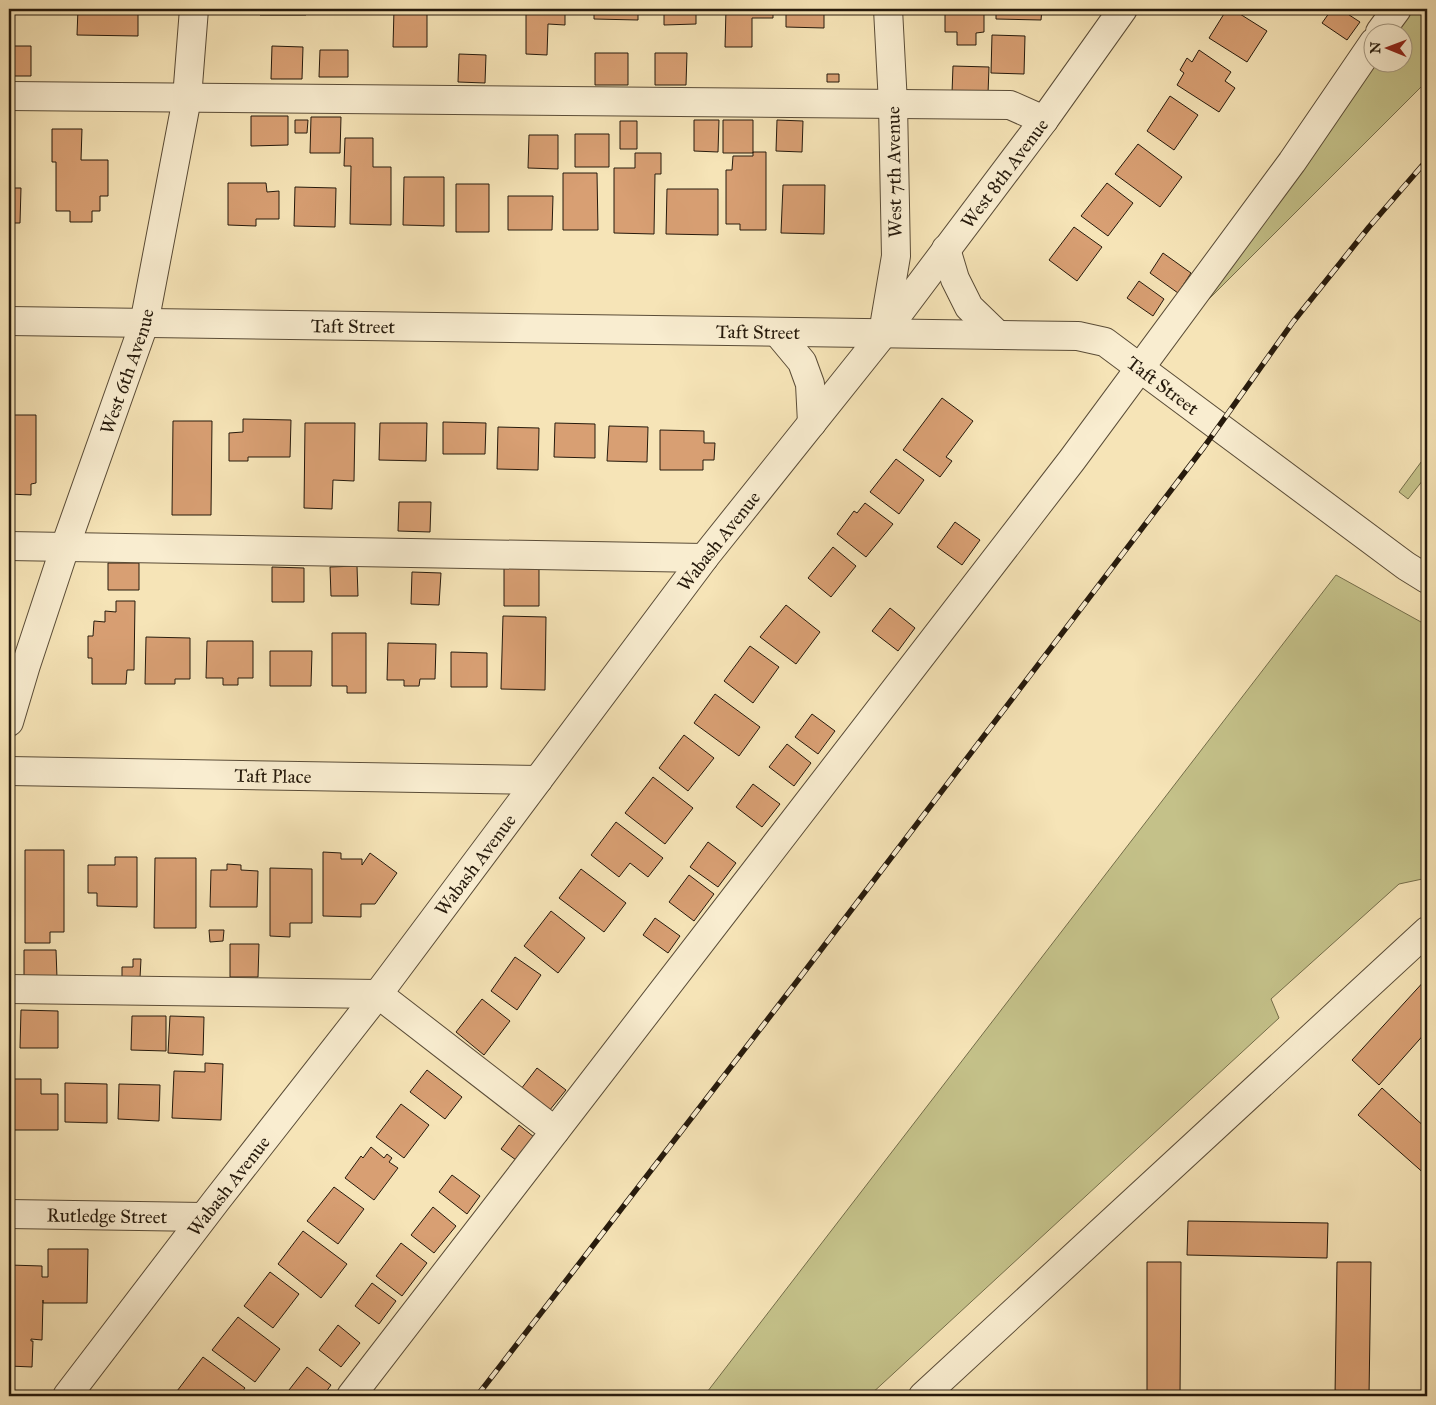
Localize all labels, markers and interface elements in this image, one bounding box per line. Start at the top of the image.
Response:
north arrow [1364,22,1414,72]
text: N [1367,42,1384,54]
street label: West 7th Avenue [881,106,907,238]
street label: West 8th Avenue [955,113,1053,232]
street label: West 6th Avenue [94,307,158,437]
street label: Taft Street [311,314,396,338]
street label: Taft Street [716,319,801,344]
street label: Taft Street [1122,351,1204,420]
street label: Wabash Avenue [672,486,765,596]
street label: Taft Place [234,763,312,788]
street label: Wabash Avenue [429,809,520,920]
street label: Wabash Avenue [182,1131,275,1241]
street label: Rutledge Street [46,1203,168,1228]

